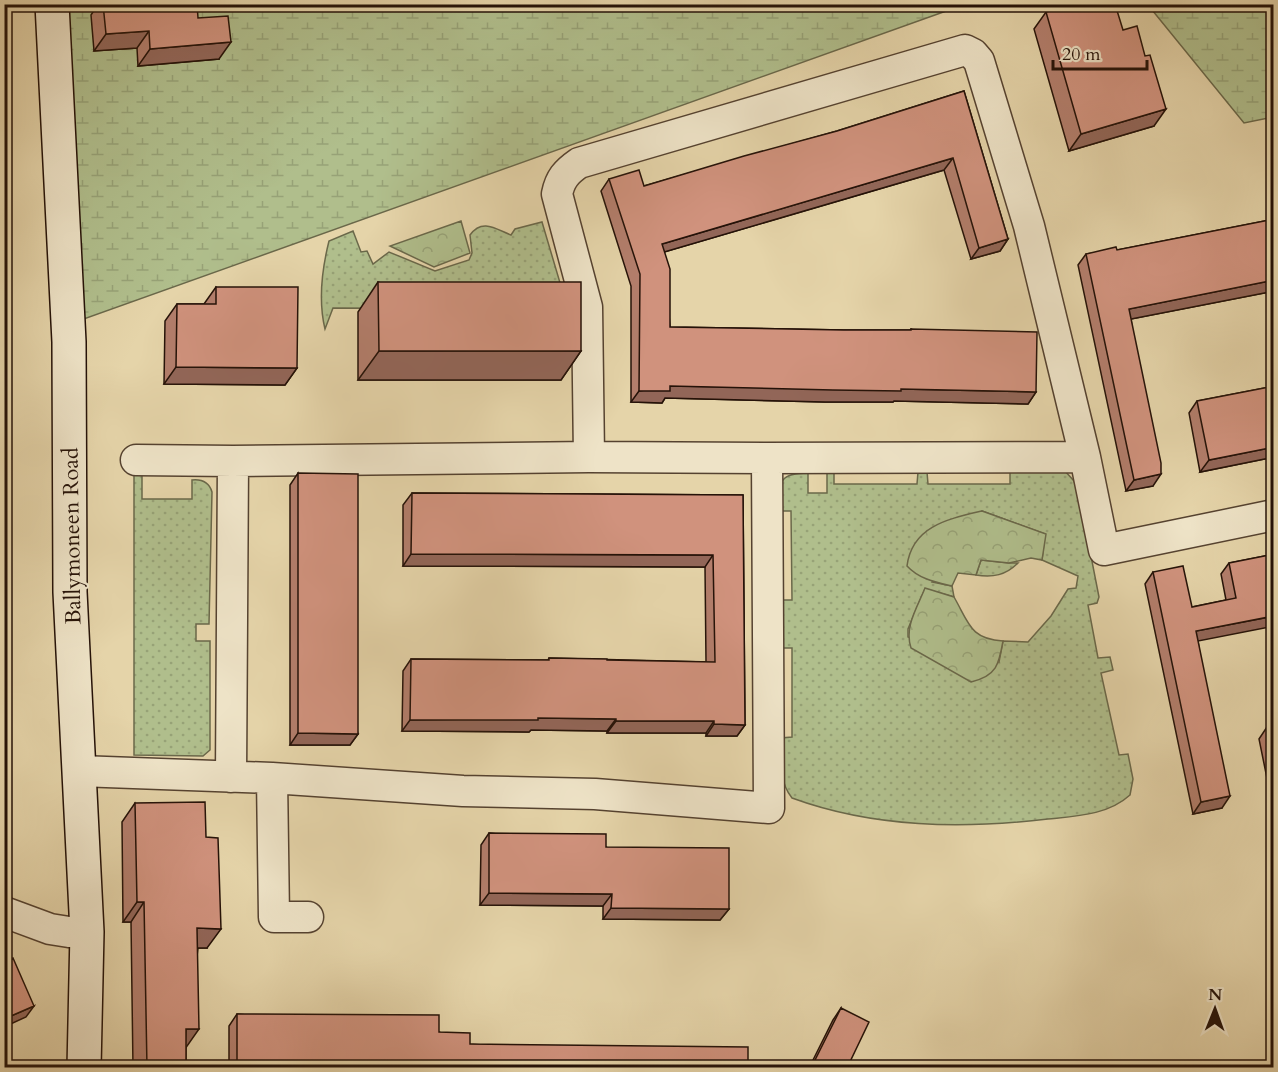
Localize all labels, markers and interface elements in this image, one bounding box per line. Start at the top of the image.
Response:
scale bar [1053,33,1148,71]
text: 20 m [1062,42,1101,67]
street label: Ballymoneen Road [55,447,89,625]
north arrow [1185,979,1245,1039]
text: N [1208,984,1222,1006]

